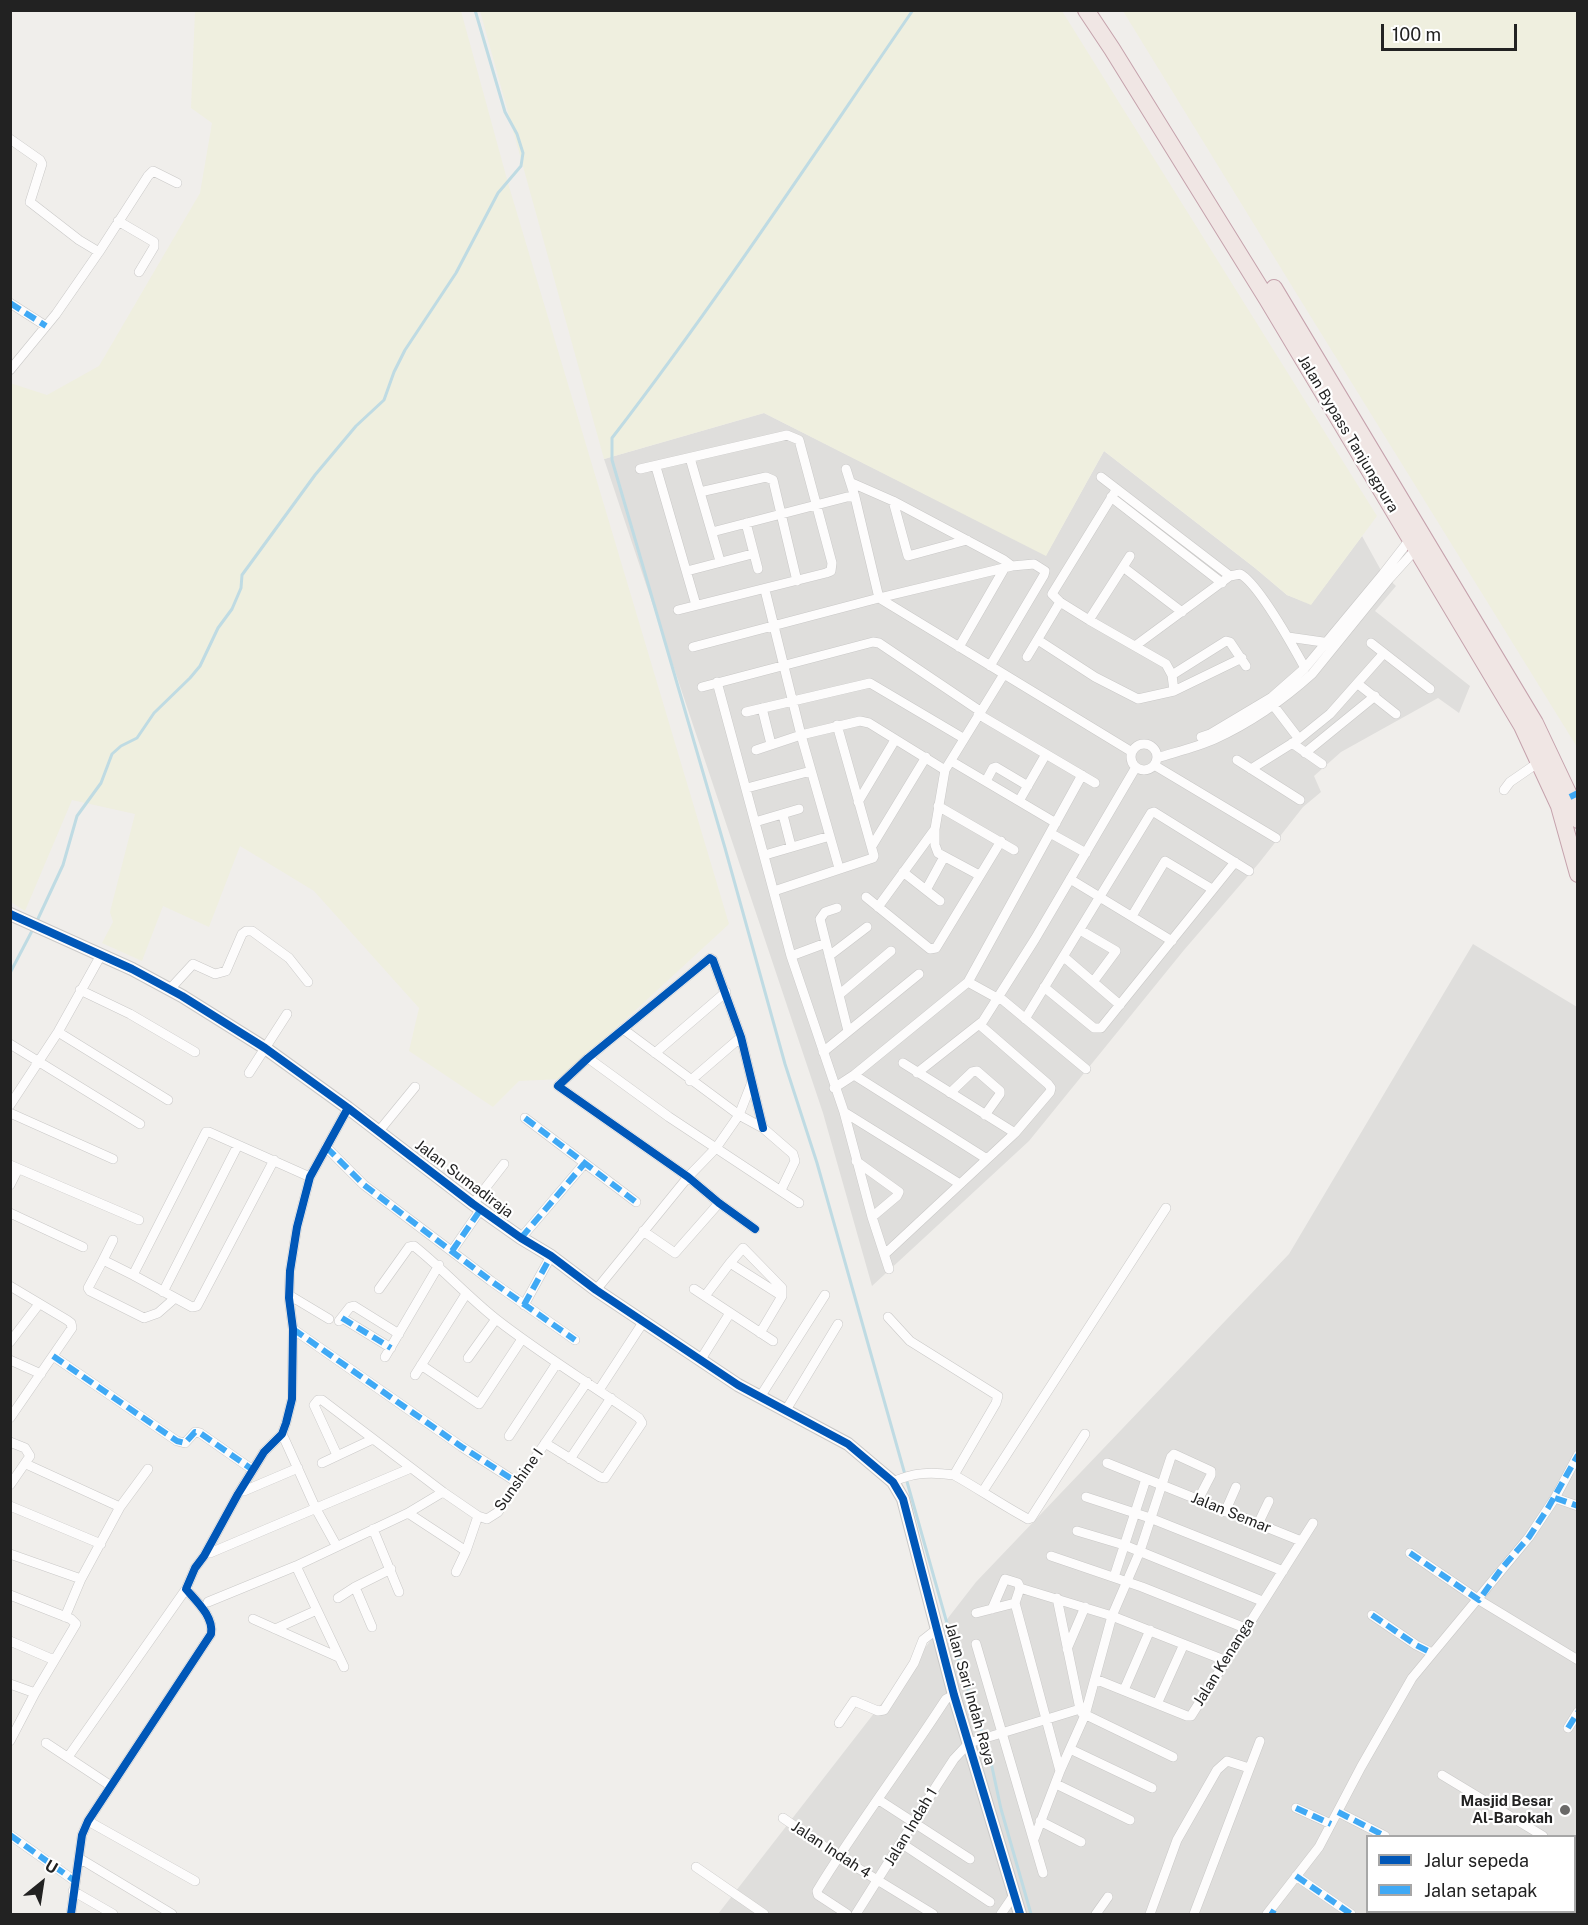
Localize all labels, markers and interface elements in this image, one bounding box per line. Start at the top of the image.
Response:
scale bar [1384,12,1520,50]
text: 100 m [1392,24,1441,45]
street label: Jalan Bypass Tanjungpura [1294,352,1402,516]
street label: Jalan Sumadiraja [411,1136,517,1222]
street label: Sunshine I [491,1445,547,1515]
street label: Jalan Semar [1188,1489,1274,1537]
street label: Jalan Kenanga [1190,1615,1258,1709]
street label: Jalan Sari Indah Raya [941,1621,999,1767]
street label: Jalan Indah 1 [881,1785,941,1869]
place label: Masjid Besar Al-Barokah [1460,1792,1553,1827]
marker: Masjid Besar Al-Barokah [1558,1803,1572,1817]
street label: Jalan Indah 4 [788,1818,874,1882]
legend [1366,1835,1576,1913]
text: Jalur sepeda [1424,1850,1529,1871]
north arrow [12,1853,72,1913]
text: U [41,1856,61,1878]
text: Jalan setapak [1424,1880,1537,1901]

